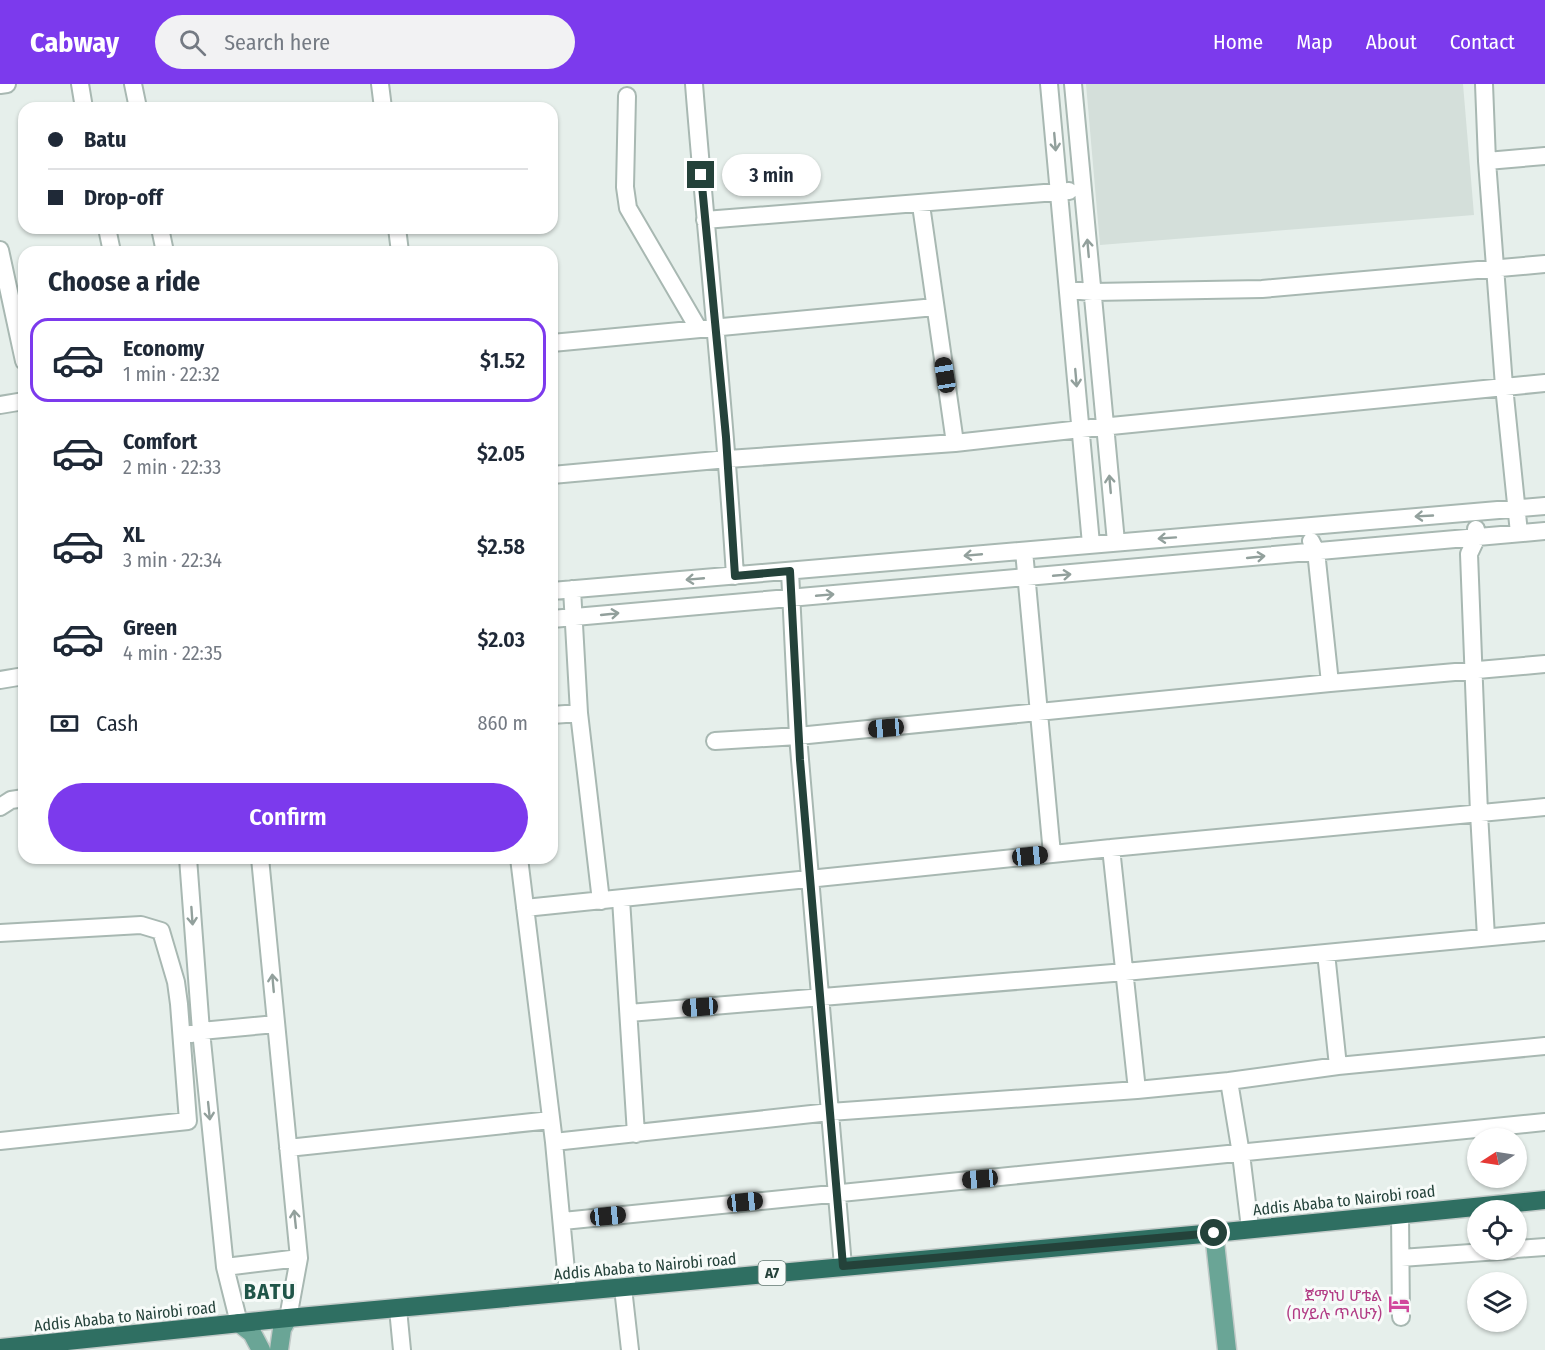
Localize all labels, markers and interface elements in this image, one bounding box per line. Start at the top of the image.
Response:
search box [155,15,575,69]
text: Cabway [30,26,119,59]
icon: search [176,26,209,59]
text: Search here [224,29,330,56]
text: Home [1213,29,1263,55]
text: Map [1296,29,1333,55]
text: About [1366,29,1417,55]
text: Contact [1450,29,1515,55]
text: Batu [84,126,126,153]
one-way arrow [1050,132,1061,152]
callout: 3 min [722,154,821,196]
route end [687,161,714,188]
text: 3 min [749,163,794,187]
text: Drop-off [84,184,163,211]
one-way arrow [1082,238,1093,258]
text: Choose a ride [48,266,200,298]
icon: car [51,333,105,387]
text: Economy [123,335,204,362]
text: $1.52 [480,347,525,374]
car [933,356,957,394]
text: 1 min · 22:32 [123,362,220,386]
one-way arrow [1071,368,1082,388]
icon: car [51,426,105,480]
text: Comfort [123,428,197,455]
text: $2.05 [477,440,525,467]
text: 2 min · 22:33 [123,455,221,479]
one-way arrow [1104,474,1115,494]
one-way arrow [1414,511,1434,522]
icon: car [51,519,105,573]
text: XL [123,521,145,548]
text: $2.58 [477,533,525,560]
one-way arrow [1157,533,1177,544]
text: 3 min · 22:34 [123,548,222,572]
one-way arrow [963,550,983,561]
one-way arrow [1245,551,1265,562]
one-way arrow [1051,569,1071,580]
one-way arrow [685,574,705,585]
one-way arrow [815,589,835,600]
one-way arrow [600,608,620,619]
icon: car [51,612,105,666]
text: Green [123,614,177,641]
text: $2.03 [478,626,525,653]
text: 4 min · 22:35 [123,641,222,665]
icon: cash [48,707,81,740]
text: Cash [96,710,139,737]
text: 860 m [478,711,528,735]
car [867,717,905,739]
button: Confirm [48,783,528,852]
car [1011,845,1049,867]
one-way arrow [187,906,198,926]
one-way arrow [267,973,278,993]
car [681,997,719,1017]
one-way arrow [204,1100,215,1120]
north arrow [1467,1128,1527,1188]
map controls [1467,1128,1527,1332]
car [961,1168,999,1190]
street label: Addis Ababa to Nairobi road [1252,1181,1436,1220]
car [726,1191,764,1213]
button: locate [1467,1200,1527,1260]
car [589,1205,627,1227]
one-way arrow [289,1209,300,1229]
route start [1200,1219,1227,1246]
street label: Addis Ababa to Nairobi road [553,1249,737,1284]
road number: A7 [758,1261,786,1285]
button: layers [1467,1272,1527,1332]
district label: BATU [244,1278,296,1305]
place label: ጀማነህ ሆቴል (በሃይሉ ጥላሁን) [1287,1286,1382,1323]
hotel icon: ጀማነህ ሆቴል (በሃይሉ ጥላሁን) [1387,1292,1411,1316]
street label: Addis Ababa to Nairobi road [33,1297,217,1336]

